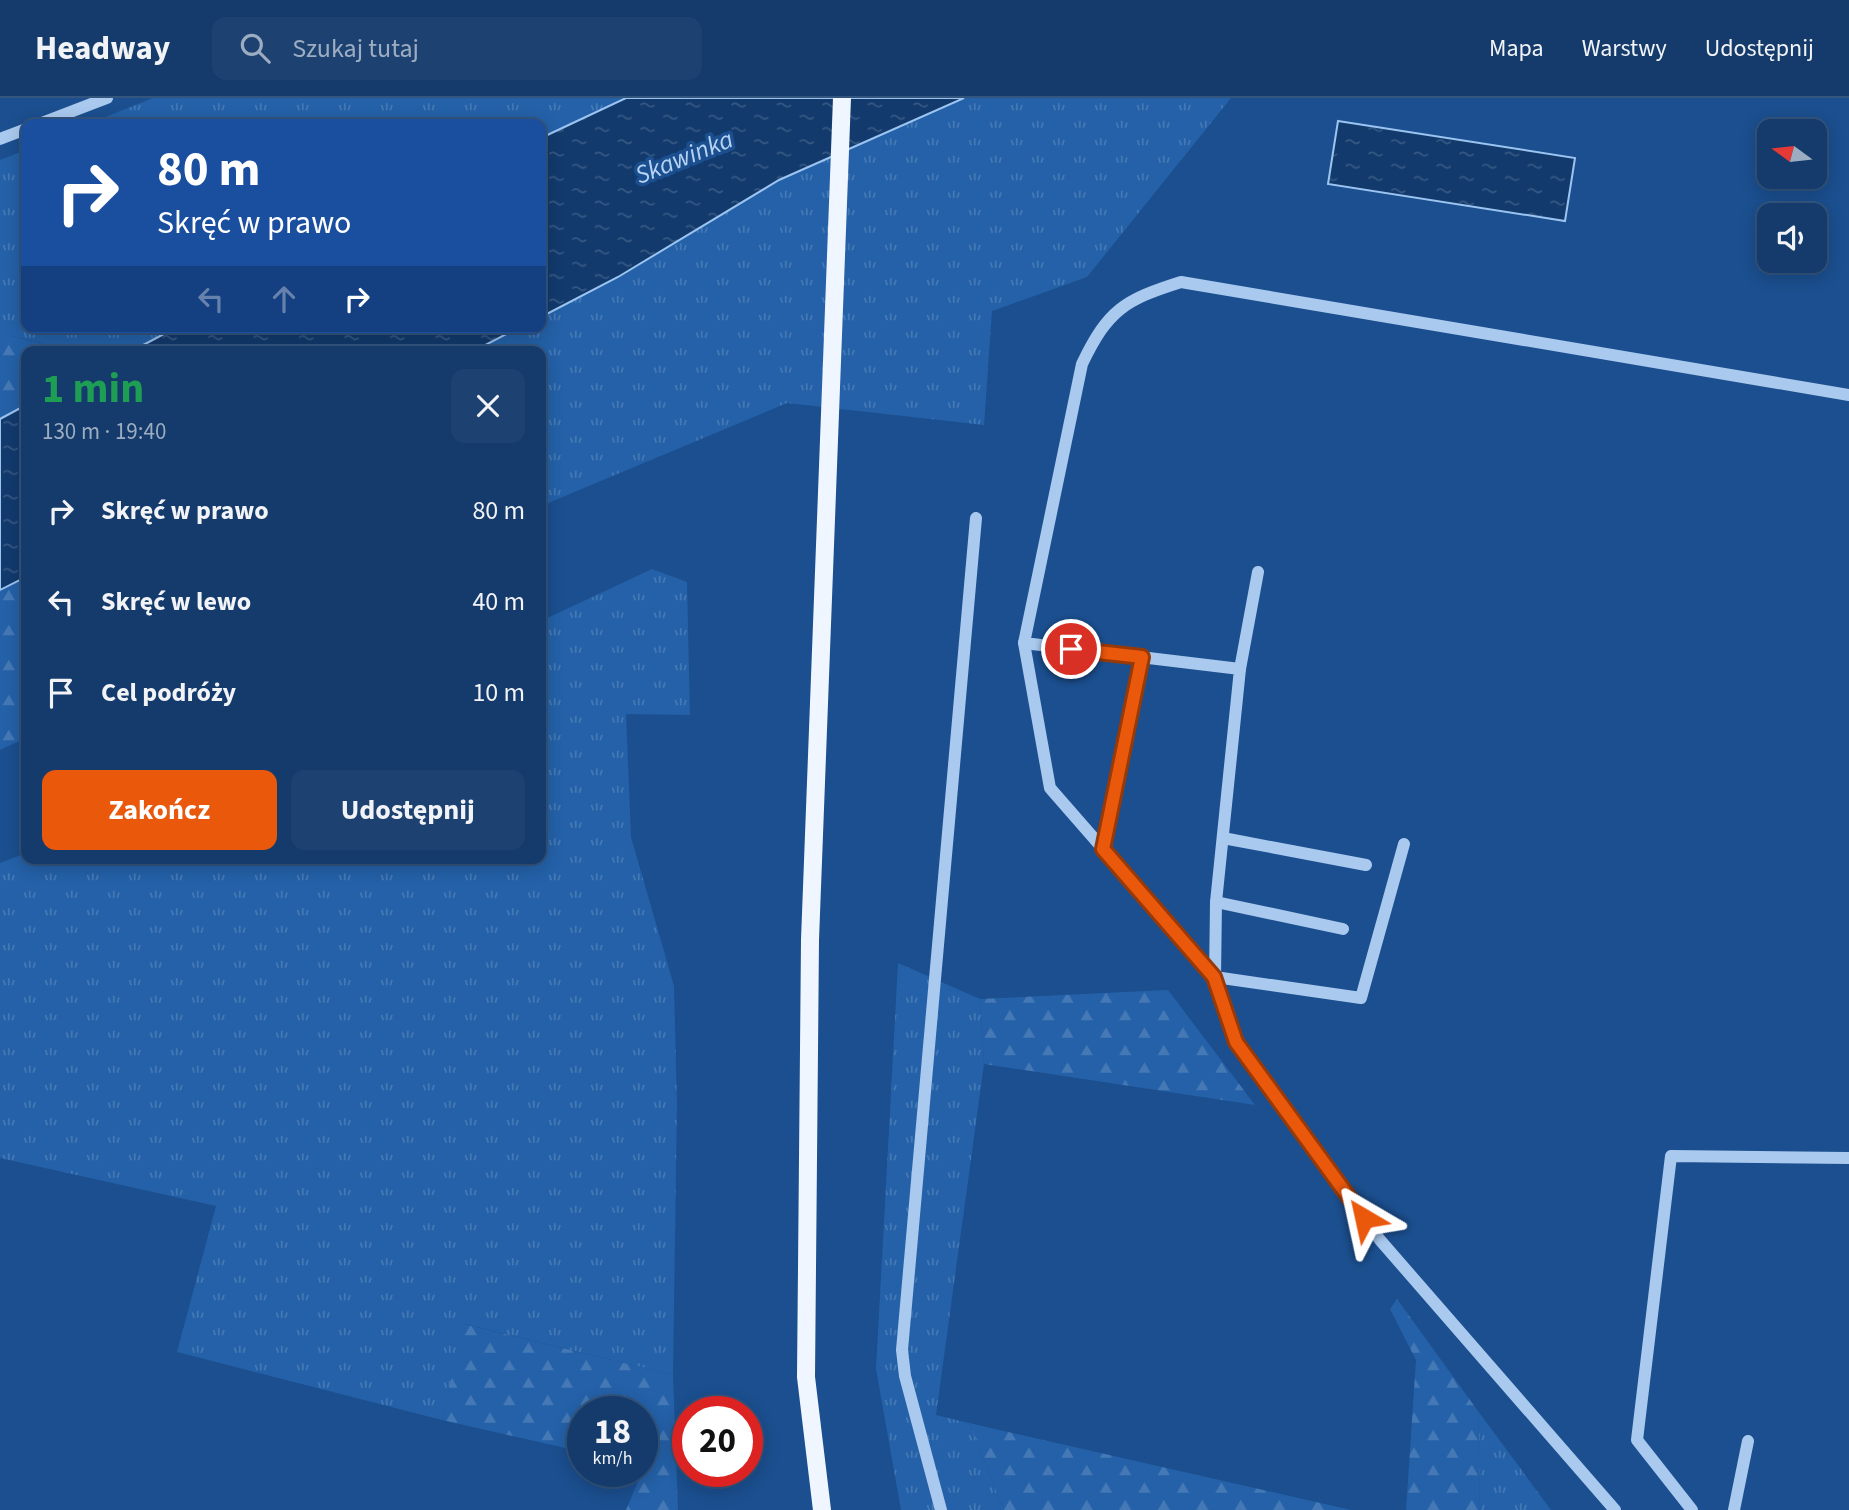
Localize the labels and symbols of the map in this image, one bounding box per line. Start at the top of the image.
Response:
north arrow [1757,119,1827,189]
water label: Skawinka [629,121,739,193]
pin [1041,619,1101,679]
position arrow [1327,1181,1401,1255]
speed limit sign: 20 [672,1396,763,1487]

